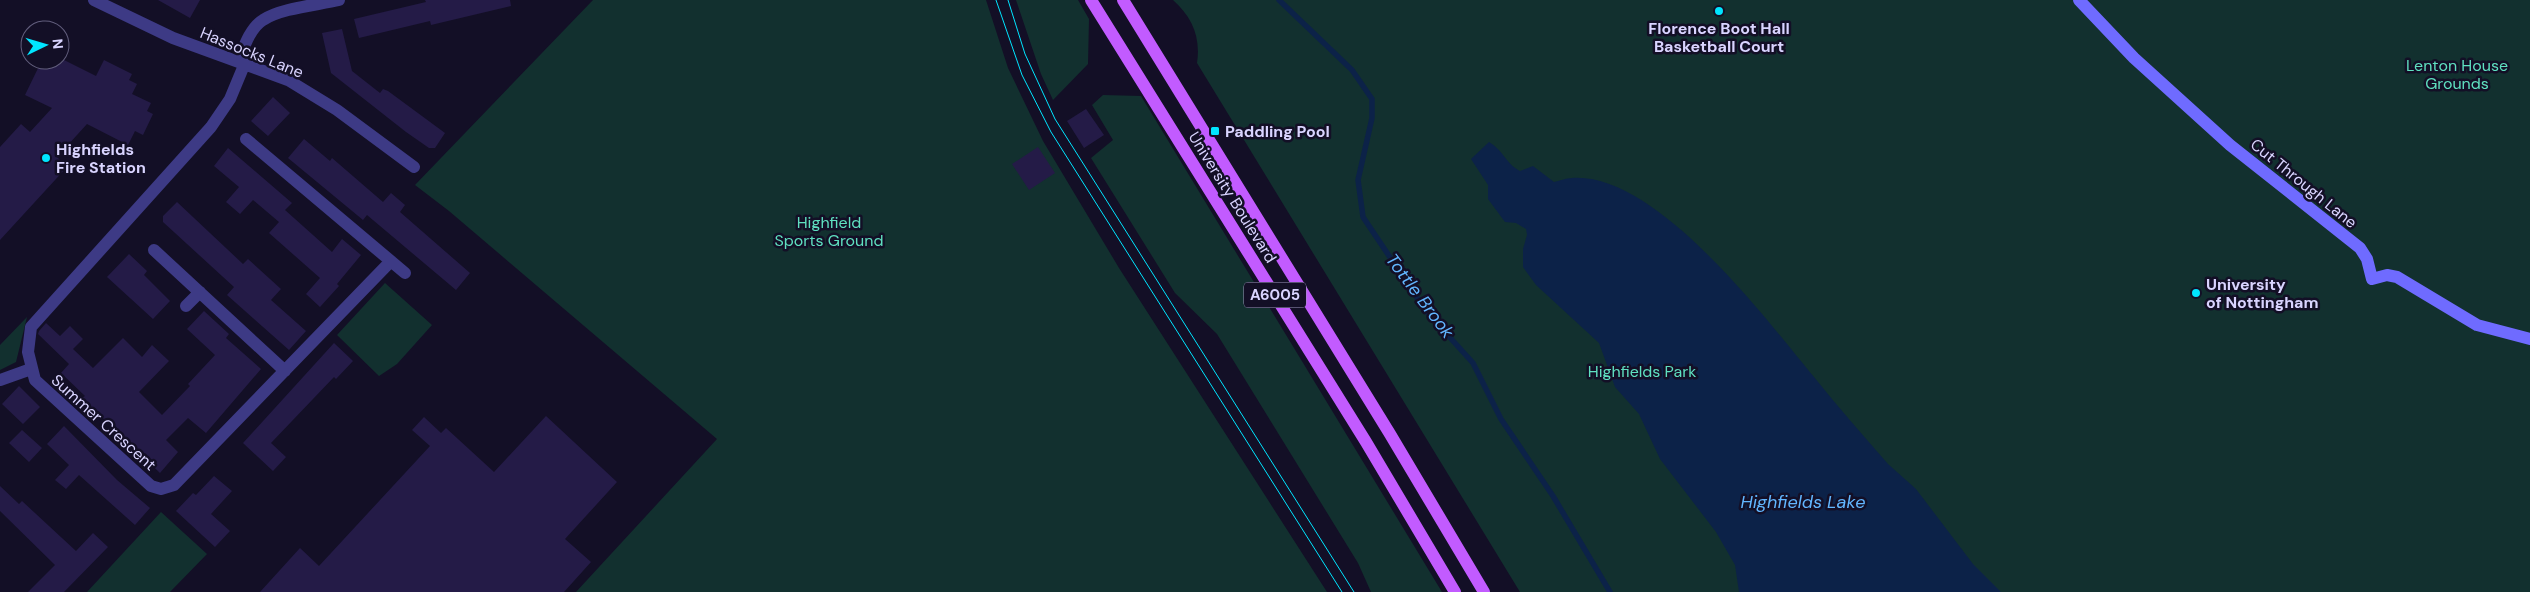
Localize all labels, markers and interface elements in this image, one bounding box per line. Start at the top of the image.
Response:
marker: Florence Boot Hall Basketball Court [1713,5,1725,17]
place label: Florence Boot Hall Basketball Court [1648,18,1790,57]
north arrow [20,20,70,70]
street label: Hassocks Lane [197,22,307,83]
text: N [49,38,67,50]
park label: Lenton House Grounds [2406,55,2508,94]
place label: Paddling Pool [1225,121,1330,142]
marker: Paddling Pool [1209,125,1221,137]
street label: University Boulevard [1184,128,1281,267]
street label: Cut Through Lane [2246,134,2361,233]
place label: Highfields Fire Station [56,139,146,178]
marker: Highfields Fire Station [40,152,52,164]
park label: Highfield Sports Ground [775,212,883,251]
water label: Tottle Brook [1380,249,1460,344]
place label: University of Nottingham [2206,274,2319,313]
road number: A6005 [1244,282,1306,308]
marker: University of Nottingham [2190,287,2202,299]
park label: Highfields Park [1588,361,1696,382]
street label: Summer Crescent [47,370,161,475]
water label: Highfields Lake [1740,490,1866,514]

